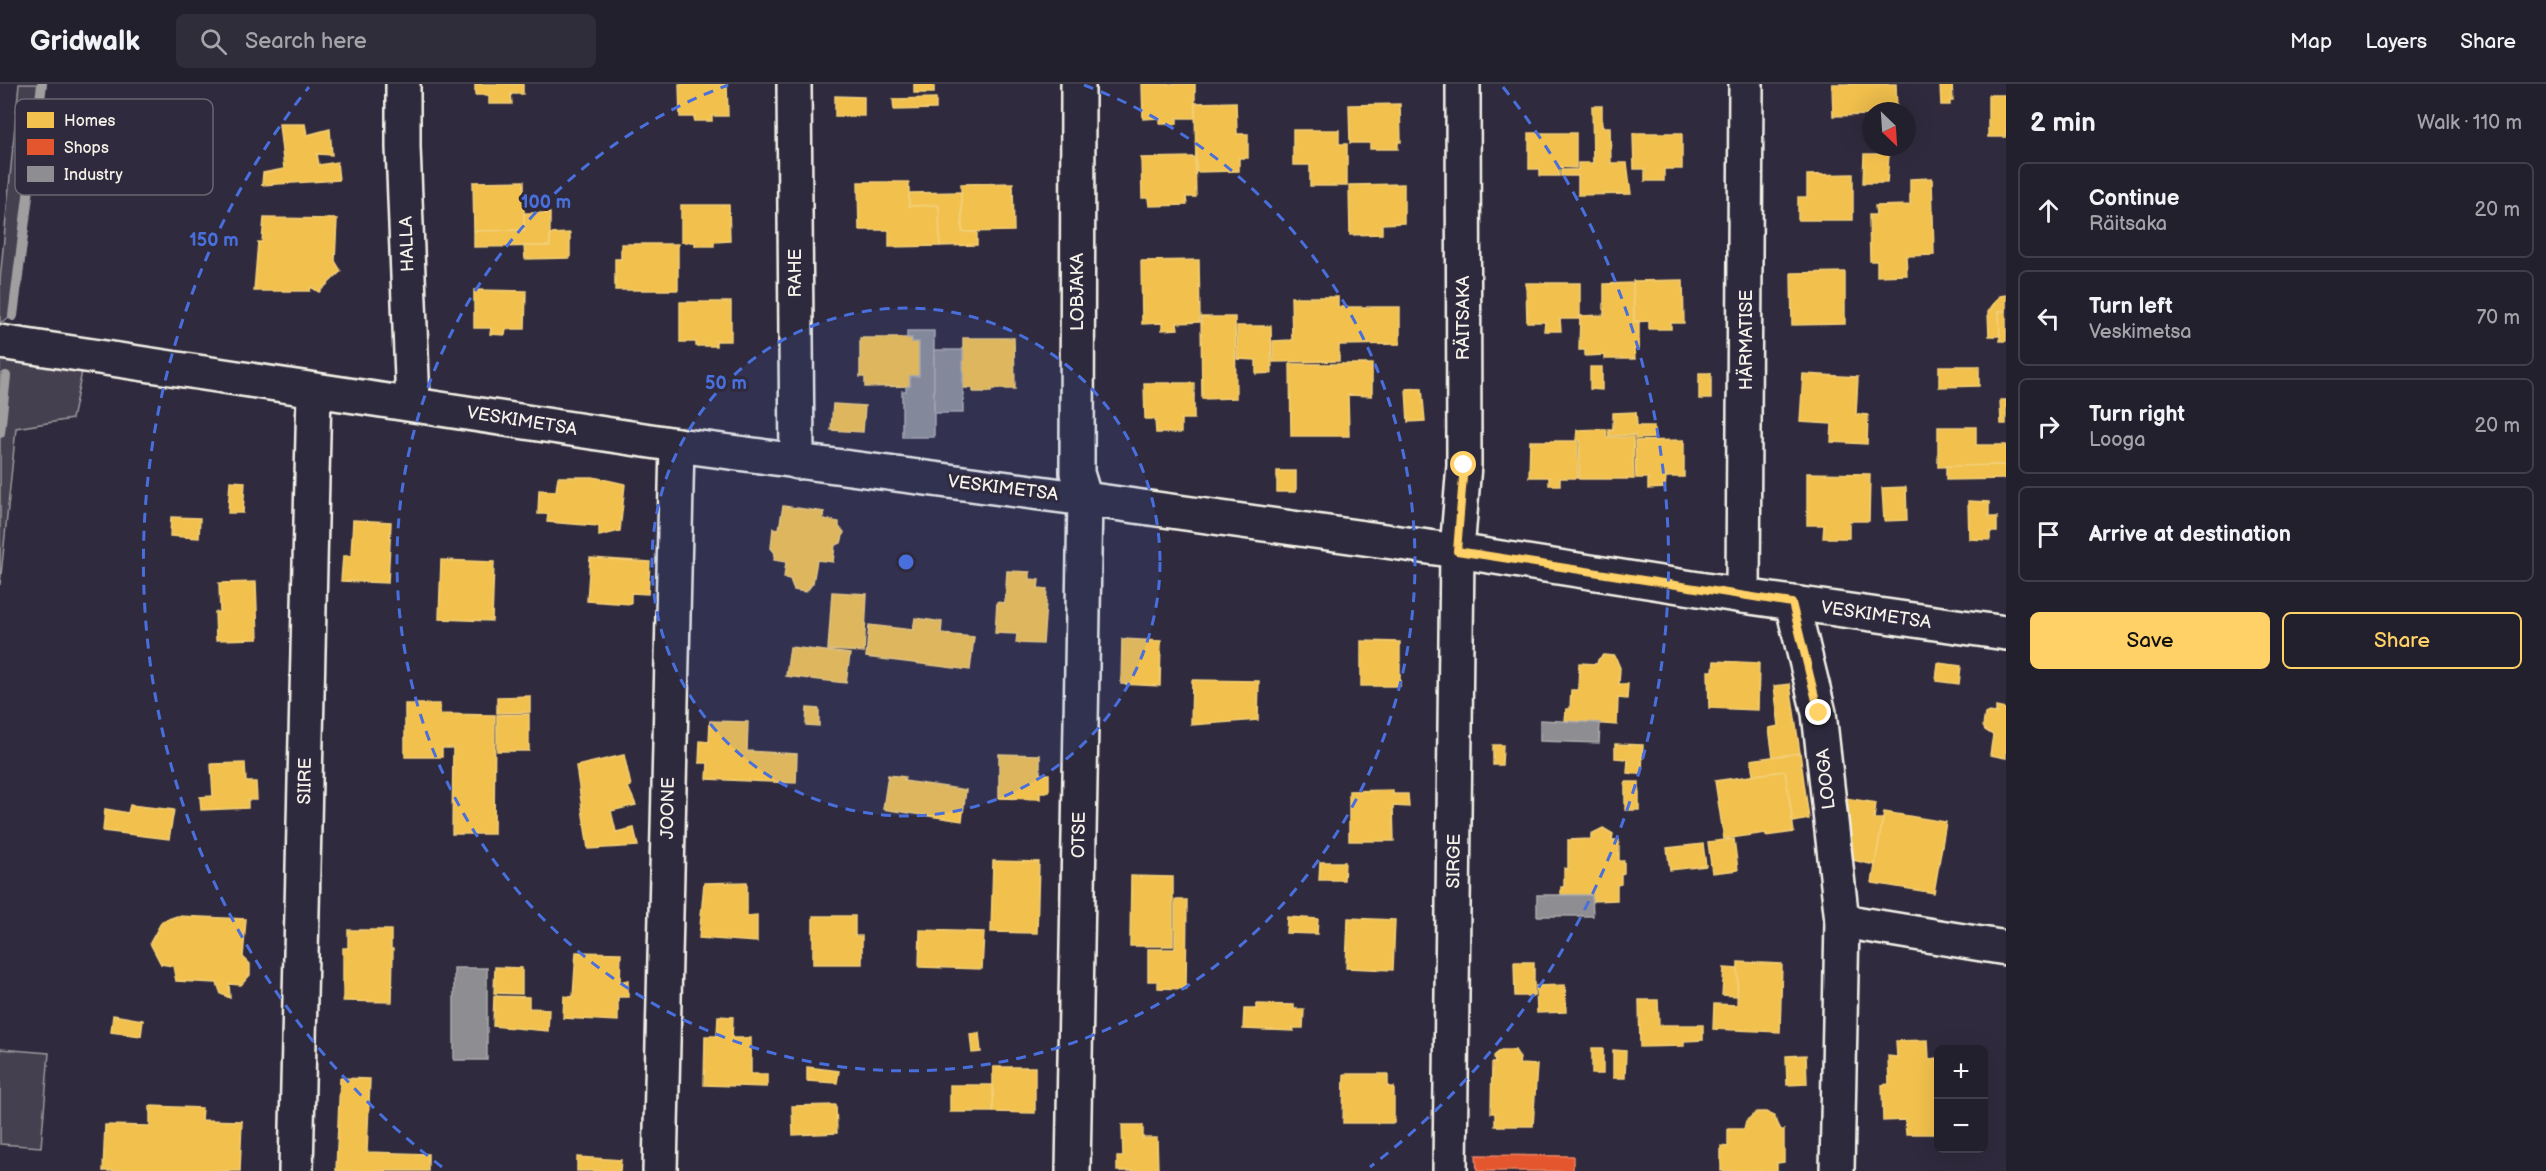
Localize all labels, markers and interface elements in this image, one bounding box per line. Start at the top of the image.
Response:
search box [176,14,596,68]
text: Gridwalk [30,25,140,58]
icon: search [197,25,230,58]
text: Search here [245,28,367,55]
text: Map [2290,29,2332,54]
text: Layers [2365,29,2427,54]
text: Share [2460,29,2516,54]
legend [15,99,213,195]
north arrow [1862,102,1916,156]
text: 2 min [2030,108,2096,139]
text: Walk · 110 m [2417,111,2522,135]
text: Homes [64,112,116,131]
text: Shops [64,139,109,158]
text: Industry [64,166,123,185]
text: Continue [2089,185,2179,212]
text: 100 m [521,192,571,213]
icon: ahead [2032,194,2065,227]
text: 20 m [2475,198,2520,222]
text: Räitsaka [2089,212,2167,236]
street label: HALLA [396,216,418,272]
text: 150 m [189,230,239,251]
street label: RAHE [785,248,806,297]
street label: LOBJAKA [1067,253,1088,331]
street label: RÄITSAKA [1452,276,1474,360]
street label: HÄRMATISE [1735,290,1757,390]
text: Turn left [2089,293,2173,320]
icon: left [2032,302,2065,335]
text: 70 m [2476,306,2520,330]
text: Veskimetsa [2089,320,2192,344]
text: 50 m [705,373,747,394]
text: Turn right [2089,401,2185,428]
street label: VESKIMETSA [465,402,579,440]
icon: right [2032,410,2065,443]
text: 20 m [2475,414,2520,438]
text: Looga [2089,428,2146,452]
route start [1450,451,1476,477]
street label: VESKIMETSA [947,471,1059,505]
icon: arrive [2032,518,2065,551]
text: Arrive at destination [2089,521,2291,548]
centre of rings [896,552,916,572]
street label: VESKIMETSA [1819,597,1933,633]
button: Save [2030,612,2270,669]
button: Share [2282,612,2522,669]
route end [1805,699,1831,725]
street label: LOOGA [1812,747,1840,811]
street label: SIIRE [294,757,316,805]
street label: JOONE [657,777,679,839]
street label: OTSE [1068,811,1090,858]
street label: SIRGE [1443,833,1465,888]
map controls [1934,1045,1988,1153]
button: + [1934,1045,1988,1099]
button: − [1934,1099,1988,1153]

